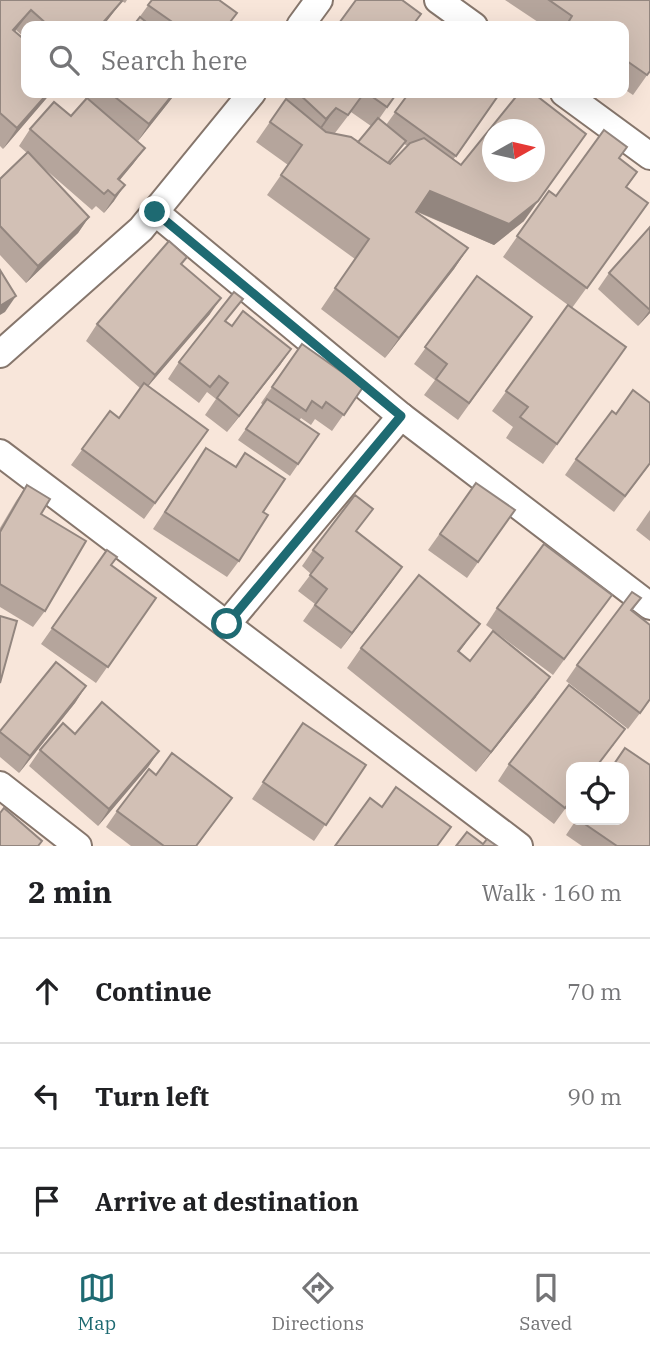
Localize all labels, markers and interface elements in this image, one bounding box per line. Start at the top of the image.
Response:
search box [21,21,629,98]
icon: search [45,41,83,79]
text: Search here [101,43,247,77]
north arrow [482,119,545,182]
route end [139,196,170,227]
route start [211,608,242,639]
map controls [566,762,629,825]
button: locate [566,762,629,825]
text: 2 min [28,872,112,911]
text: Walk · 160 m [481,877,622,907]
icon: ahead [28,972,66,1010]
text: Continue [95,974,212,1008]
text: 70 m [567,976,622,1006]
icon: left [28,1077,66,1115]
text: Turn left [95,1079,209,1113]
text: 90 m [567,1081,622,1111]
icon: arrive [28,1182,66,1220]
text: Arrive at destination [95,1184,359,1218]
tab: Map [78,1269,116,1335]
tab: Directions [271,1269,364,1335]
tab: Saved [519,1269,572,1335]

